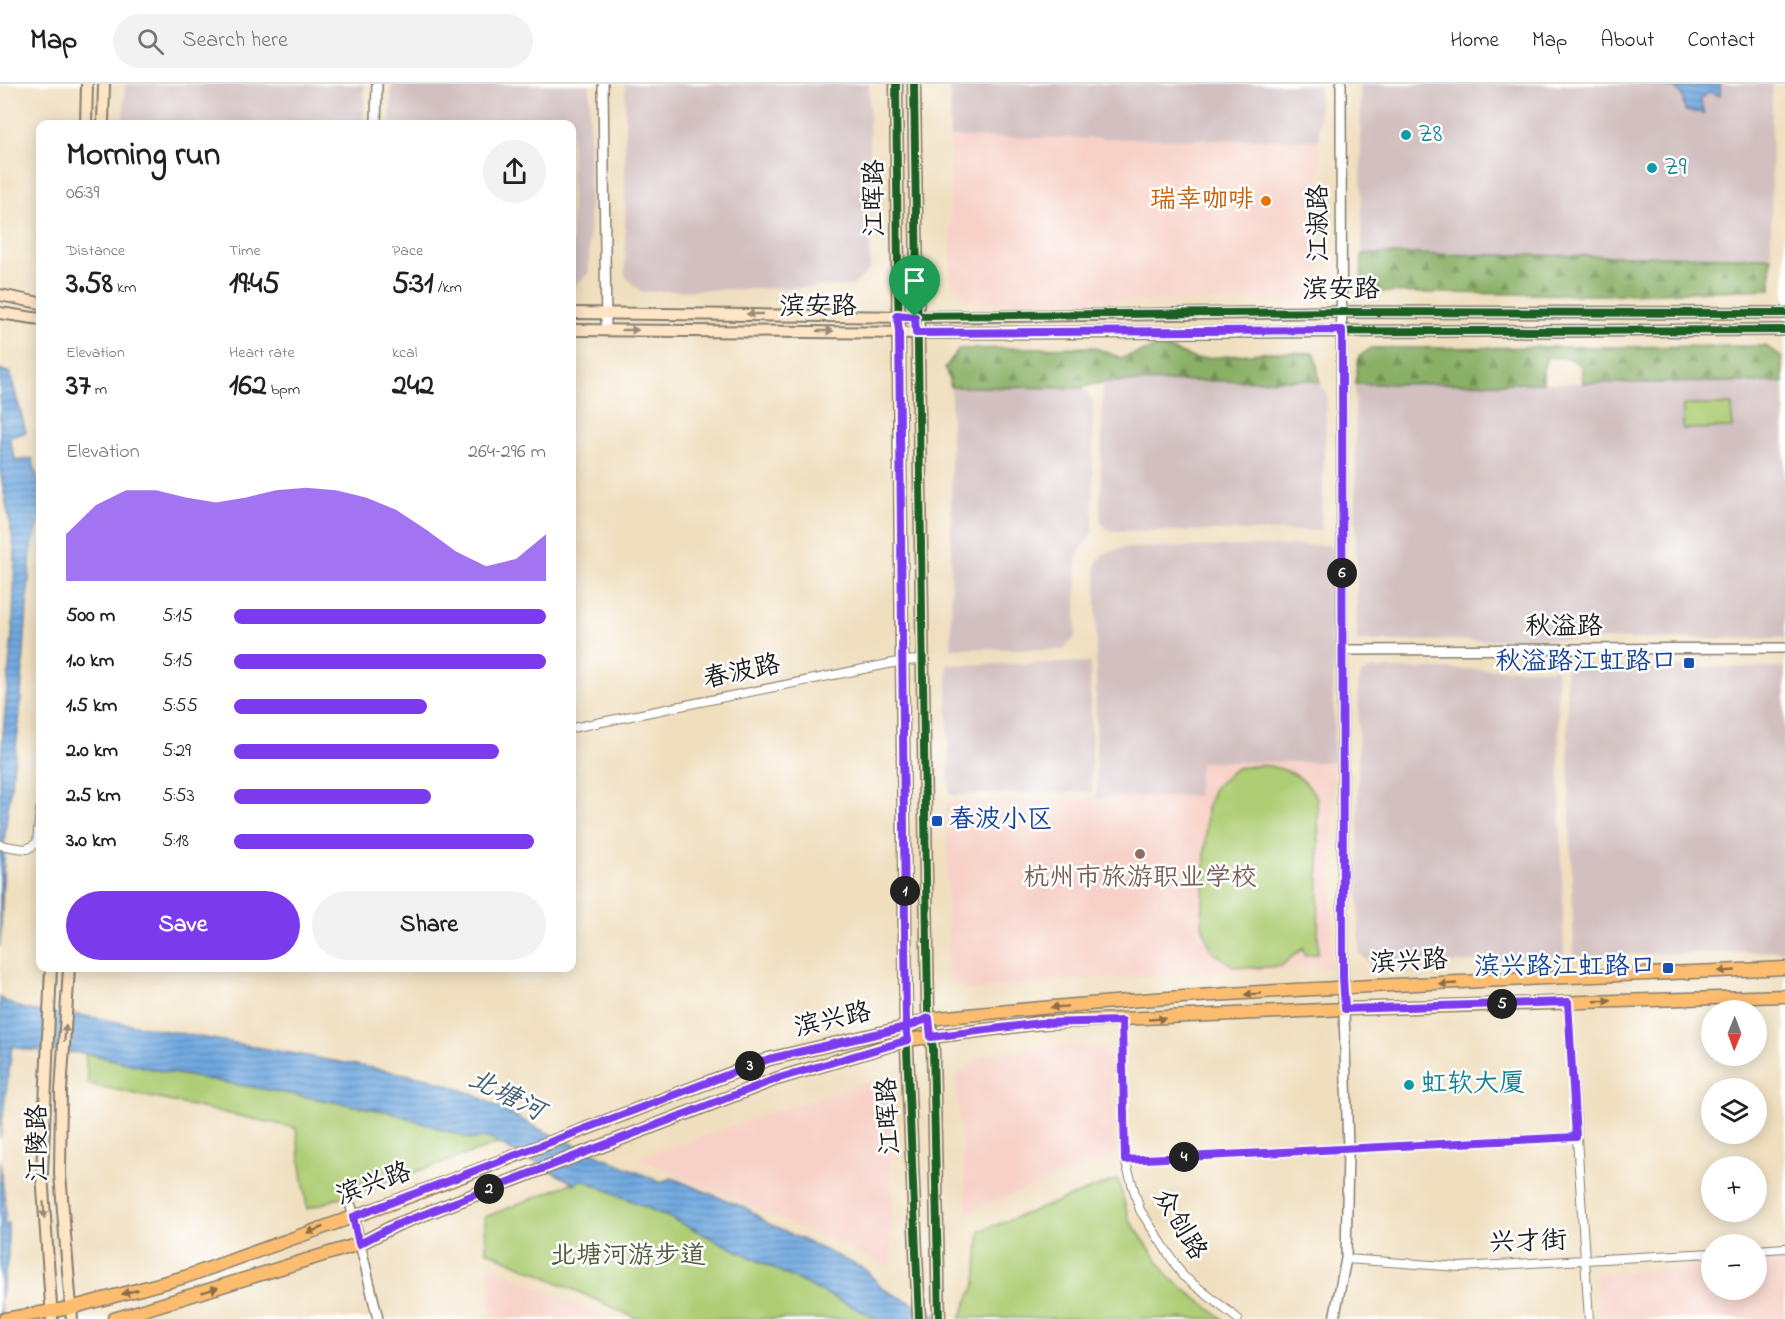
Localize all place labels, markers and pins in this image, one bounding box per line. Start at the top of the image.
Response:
place label: Z8 [1418,116,1443,154]
marker: Z8 [1399,128,1413,142]
place label: Z9 [1664,149,1687,187]
marker: Z9 [1645,161,1659,175]
place label: 瑞幸咖啡 [1150,182,1254,220]
marker: 瑞幸咖啡 [1259,194,1273,208]
pin [889,255,940,317]
pin: 6 [1327,558,1357,588]
place label: 秋溢路江虹路口 [1495,644,1677,682]
marker: 秋溢路江虹路口 [1682,656,1696,670]
place label: 春波小区 [949,802,1053,840]
marker: 春波小区 [930,814,944,828]
marker: 杭州市旅游职业学校 [1133,847,1147,861]
place label: 杭州市旅游职业学校 [1023,860,1257,898]
pin: 1 [890,876,920,906]
place label: 滨兴路江虹路口 [1474,949,1656,987]
marker: 滨兴路江虹路口 [1661,961,1675,975]
pin: 5 [1487,989,1517,1019]
pin: 3 [735,1051,765,1081]
place label: 虹软大厦 [1421,1066,1525,1104]
marker: 虹软大厦 [1402,1078,1416,1092]
pin: 4 [1169,1142,1199,1172]
pin: 2 [474,1174,504,1204]

